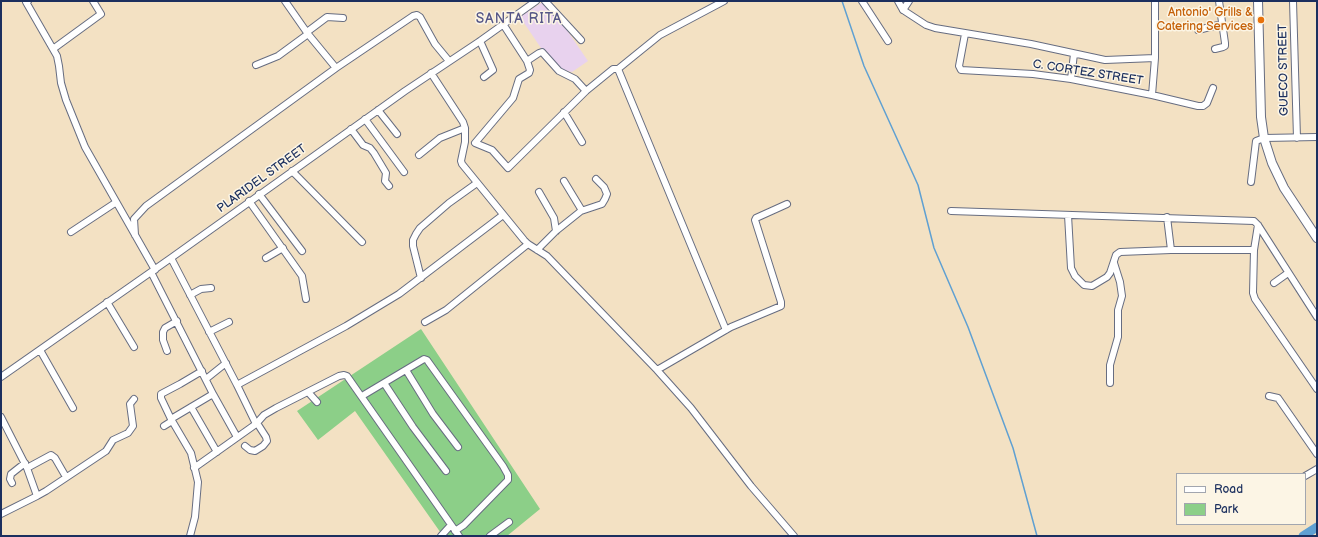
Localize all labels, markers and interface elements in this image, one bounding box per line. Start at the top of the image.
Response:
place label: Antonio' Grills & Catering Services [1156,6,1253,34]
district label: SANTA RITA [476,11,562,27]
marker: Antonio' Grills & Catering Services [1256,15,1266,25]
street label: GUECO STREET [1276,24,1292,116]
street label: C. CORTEZ STREET [1032,57,1144,89]
street label: PLARIDEL STREET [215,142,309,216]
legend [1176,473,1306,525]
text: Road [1214,482,1243,497]
text: Park [1214,502,1238,517]

